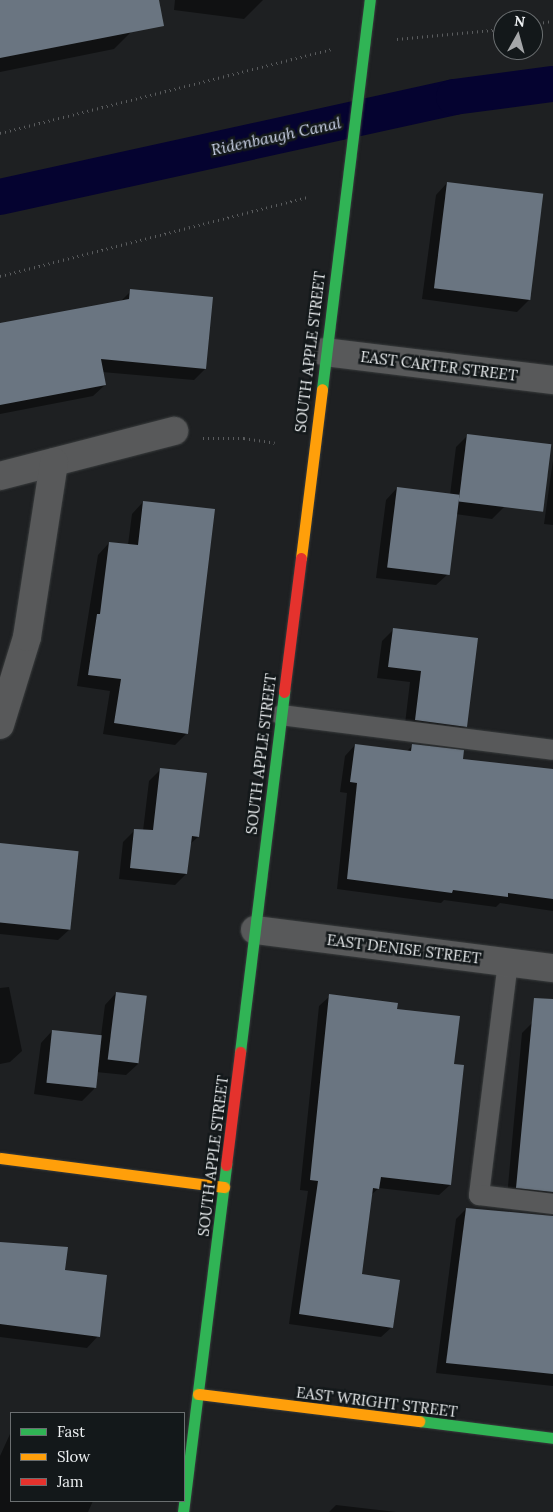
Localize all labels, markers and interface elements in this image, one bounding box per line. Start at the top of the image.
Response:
north arrow [493,10,543,60]
text: N [513,12,526,31]
water label: Ridenbaugh Canal [209,113,343,159]
street label: SOUTH APPLE STREET [291,270,329,434]
street label: EAST CARTER STREET [359,347,519,385]
street label: SOUTH APPLE STREET [242,672,280,836]
street label: EAST DENISE STREET [326,931,482,967]
street label: SOUTH APPLE STREET [194,1074,232,1238]
street label: EAST WRIGHT STREET [295,1383,459,1421]
legend [10,1412,185,1502]
text: Fast [57,1422,85,1441]
text: Slow [57,1447,90,1466]
text: Jam [57,1472,84,1491]

